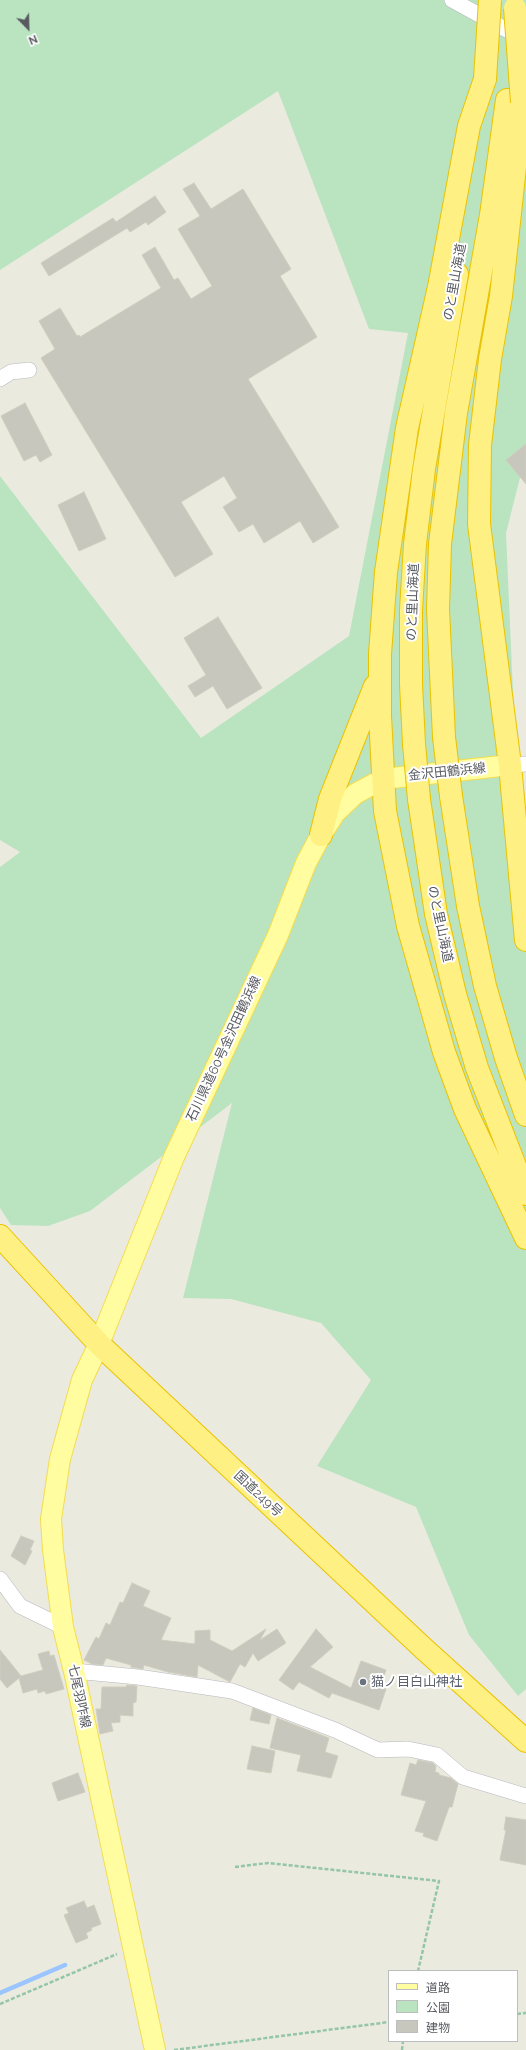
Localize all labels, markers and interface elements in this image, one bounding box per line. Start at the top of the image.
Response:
north arrow [8,8,48,48]
text: N [26,32,39,47]
street label: のと里山海道 [441,242,469,322]
street label: のと里山海道 [404,563,422,641]
street label: 金沢田鶴浜線 [407,760,487,784]
street label: のと里山海道 [424,884,456,964]
street label: 石川県道60号金沢田鶴浜線 [183,974,265,1124]
street label: 国道249号 [231,1468,285,1520]
street label: 七尾羽咋線 [65,1663,93,1729]
place label: 猫ノ目白山神社 [371,1674,462,1690]
marker: 猫ノ目白山神社 [358,1677,368,1687]
legend [388,1970,518,2042]
text: 道路 [426,1981,450,1995]
text: 公園 [426,2001,450,2015]
text: 建物 [426,2021,450,2035]

